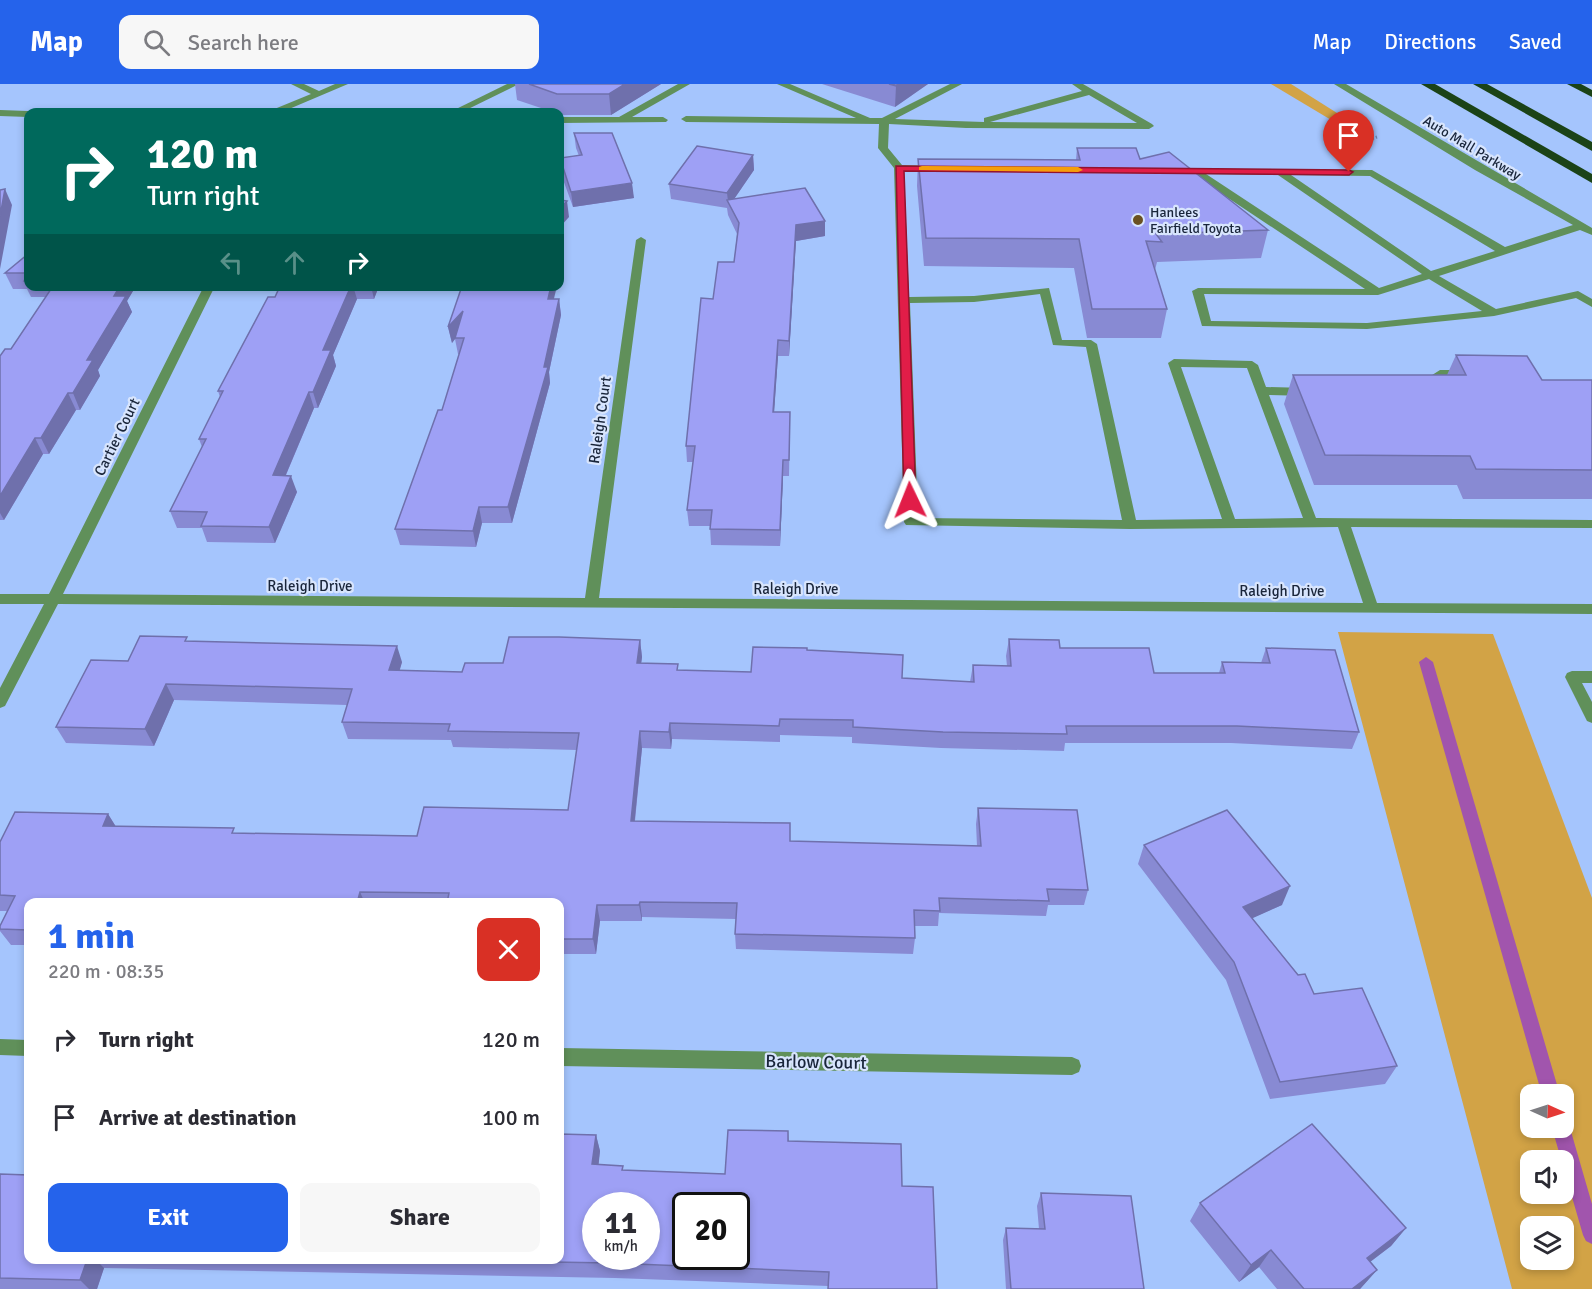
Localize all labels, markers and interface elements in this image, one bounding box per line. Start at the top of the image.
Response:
search box [119,15,539,69]
text: Map [30,25,83,59]
icon: search [140,26,173,59]
text: Search here [188,29,299,56]
text: Map [1313,29,1351,55]
text: Directions [1384,29,1476,55]
text: Saved [1509,29,1562,55]
pin [1323,110,1374,172]
street label: Auto Mall Parkway [1420,112,1524,184]
icon: arrive [1332,119,1365,152]
text: 120 m [147,129,258,180]
icon: right [48,132,126,210]
text: Turn right [147,180,260,213]
place label: Hanlees Fairfield Toyota [1150,204,1241,237]
marker: Hanlees Fairfield Toyota [1131,213,1145,227]
icon: left [215,246,248,279]
icon: ahead [278,246,311,279]
icon: right [341,246,374,279]
street label: Raleigh Court [585,375,615,465]
street label: Cartier Court [90,395,144,479]
position arrow [878,468,942,532]
street label: Raleigh Drive [267,577,353,595]
street label: Raleigh Drive [753,580,839,598]
street label: Raleigh Drive [1239,582,1325,600]
text: 1 min [48,914,135,959]
button: close [477,918,540,981]
text: 220 m · 08:35 [48,959,164,984]
icon: right [48,1023,81,1056]
text: Turn right [99,1026,194,1053]
text: 120 m [482,1026,540,1053]
street label: Barlow Court [765,1050,867,1074]
north arrow [1520,1084,1574,1138]
map controls [1520,1084,1574,1270]
icon: arrive [48,1101,81,1134]
text: Arrive at destination [99,1104,296,1131]
text: 100 m [482,1104,540,1131]
button: sound [1520,1150,1574,1204]
button: Exit [48,1183,288,1252]
button: Share [300,1183,540,1252]
speed limit sign: 20 [672,1192,750,1270]
text: 11 [605,1205,637,1242]
button: layers [1520,1216,1574,1270]
text: km/h [604,1237,638,1255]

